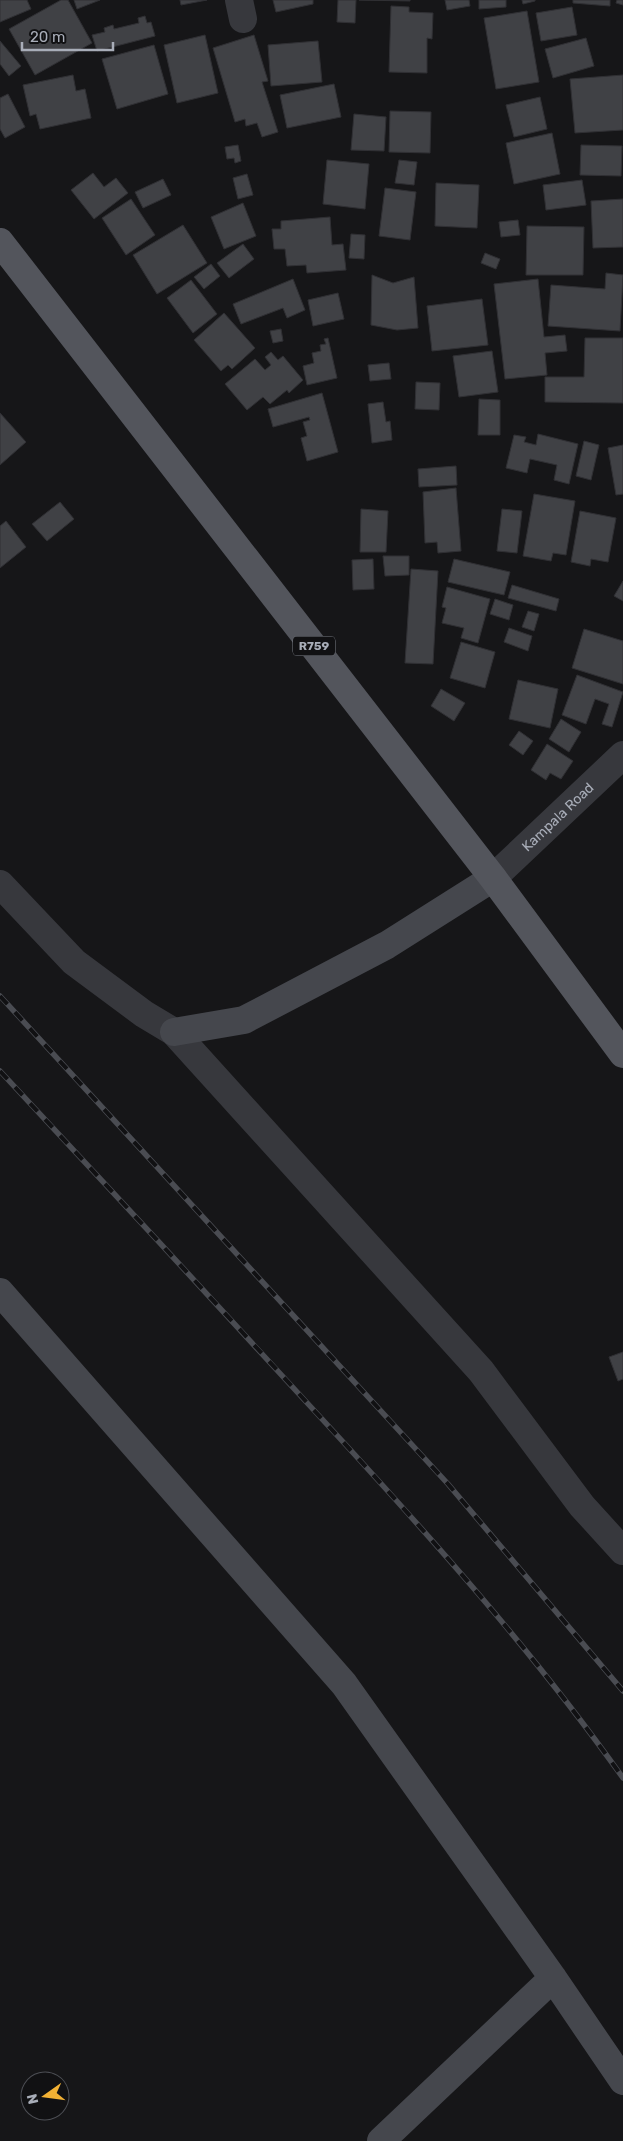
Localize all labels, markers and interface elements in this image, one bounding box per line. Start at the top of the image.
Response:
scale bar [22,20,114,52]
text: 20 m [30,28,65,46]
road number: R759 [293,636,335,656]
street label: Kampala Road [519,779,597,855]
north arrow [20,2071,70,2121]
text: N [23,2092,42,2106]

